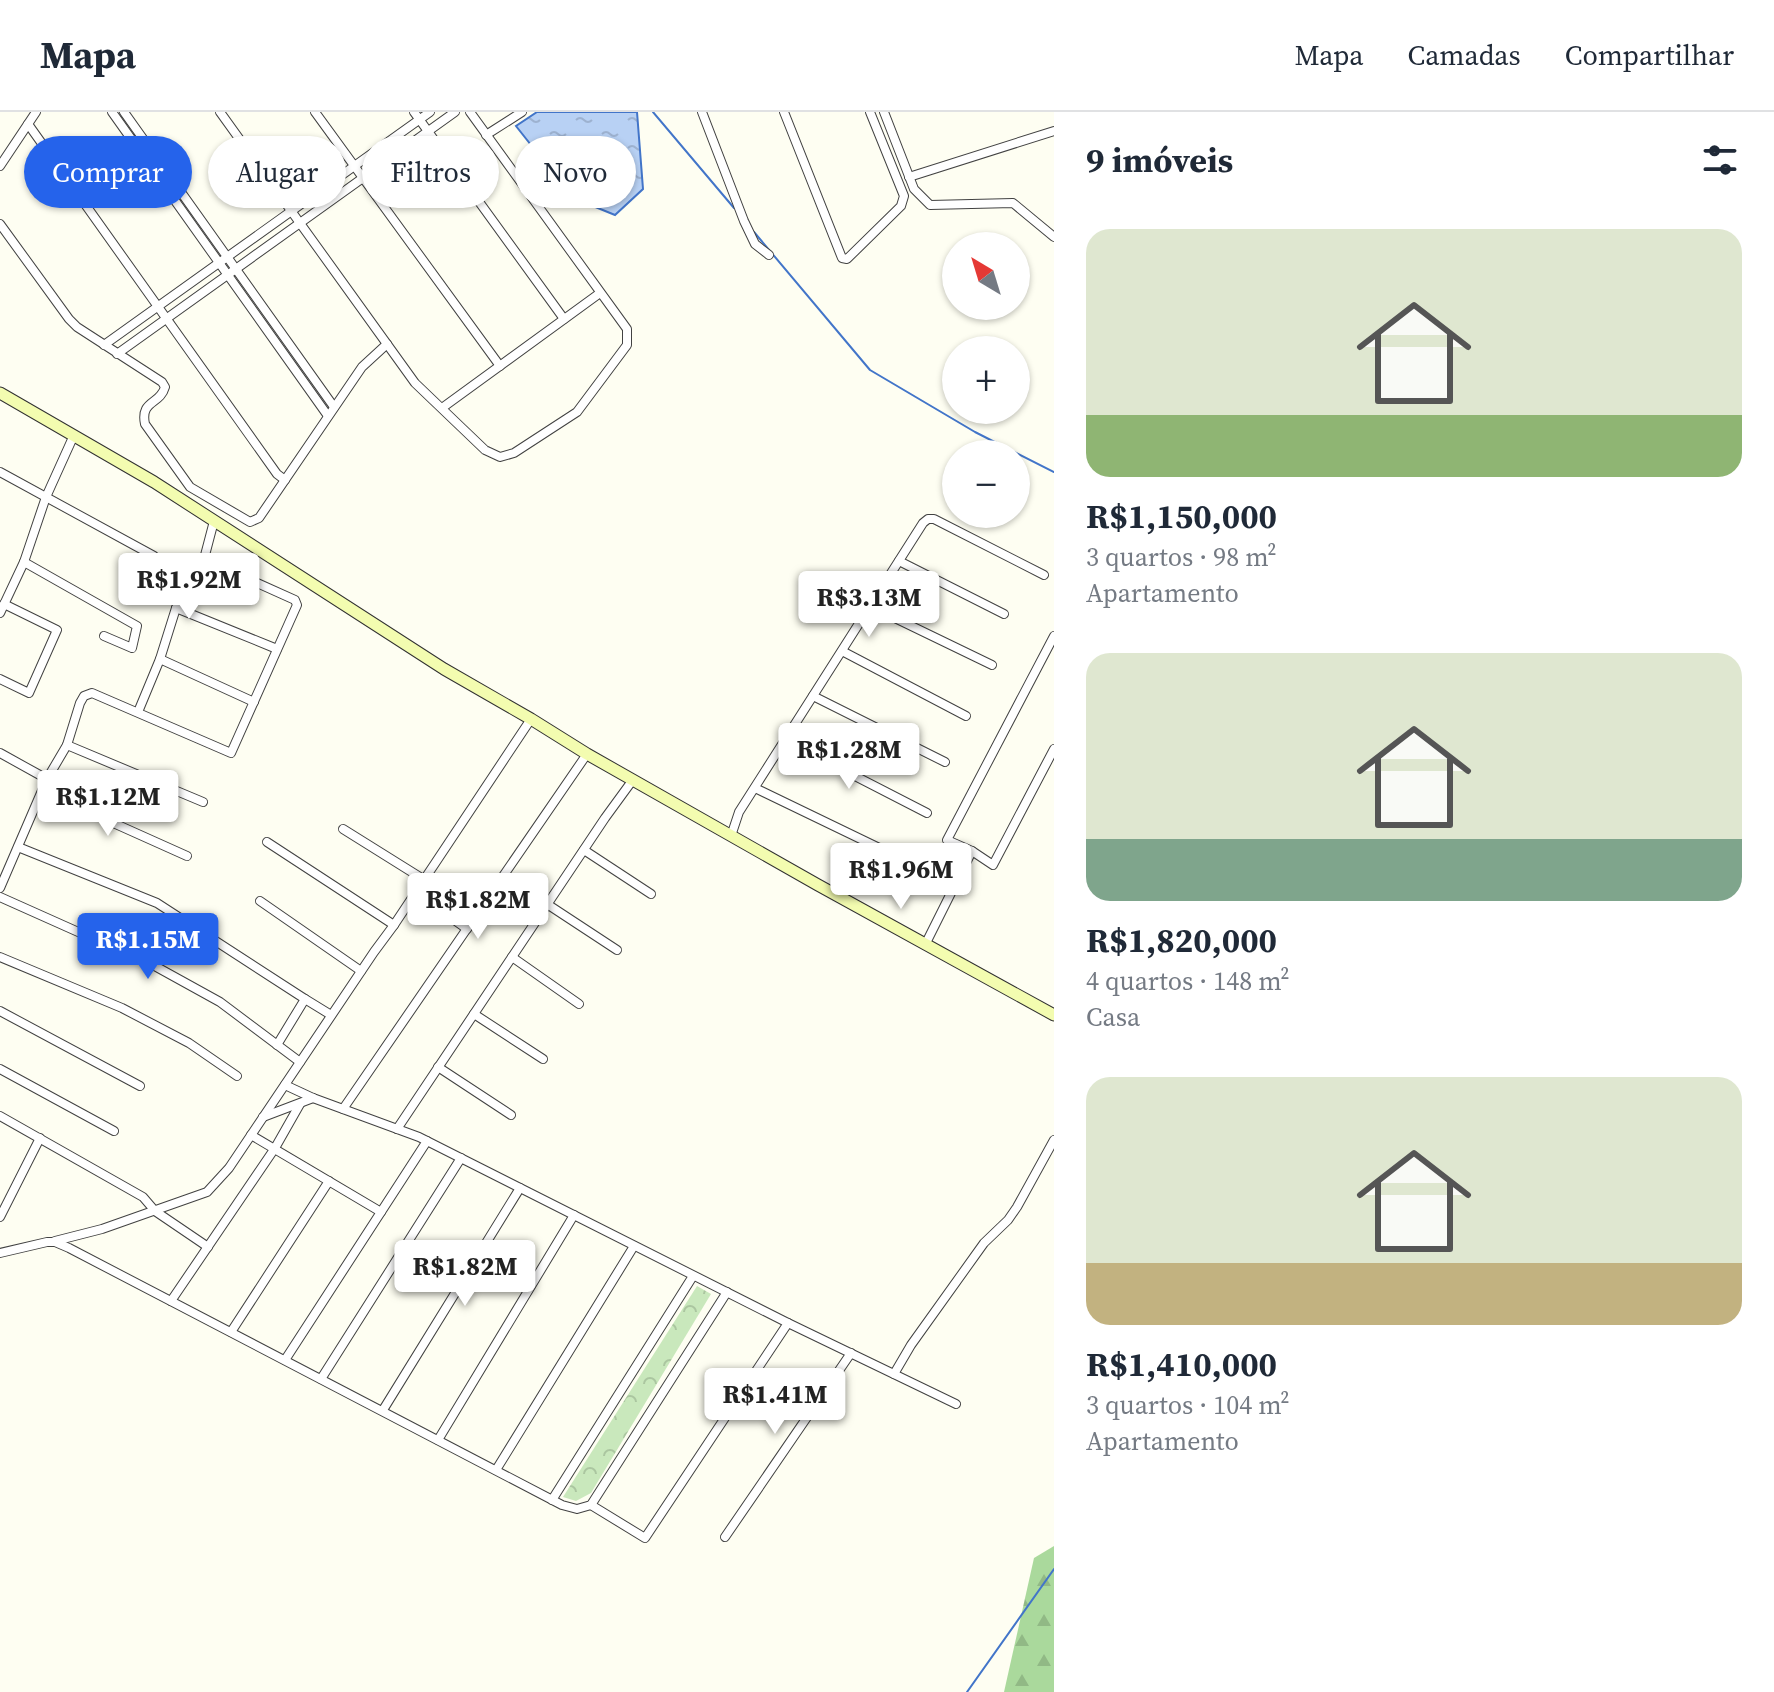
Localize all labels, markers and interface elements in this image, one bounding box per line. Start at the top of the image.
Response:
text: Mapa [40,29,136,81]
text: Mapa [1295,36,1364,74]
text: Camadas [1408,36,1521,74]
text: Compartilhar [1565,36,1734,74]
chip: Comprar [24,136,192,208]
chip: Alugar [208,136,346,208]
chip: Filtros [362,136,499,208]
chip: Novo [515,136,636,208]
text: 9 imóveis [1086,137,1233,183]
icon: filters [1698,138,1742,182]
north arrow [942,232,1030,320]
map controls [942,232,1030,528]
icon: home [1342,281,1486,425]
button: + [942,336,1030,424]
button: − [942,440,1030,528]
text: R$1,150,000 [1086,493,1277,539]
text: 3 quartos · 98 m² [1086,539,1277,575]
pin: R$1.92M [115,553,263,621]
text: R$1.92M [136,561,242,597]
pin: R$3.13M [795,571,943,639]
text: Apartamento [1086,575,1239,611]
text: R$3.13M [816,579,922,615]
icon: home [1342,705,1486,849]
pin: R$1.28M [775,723,923,791]
text: R$1.28M [796,731,902,767]
pin: R$1.12M [34,770,182,838]
text: R$1.12M [55,778,161,814]
pin: R$1.96M [827,843,975,911]
text: R$1.96M [848,851,954,887]
pin: R$1.82M [404,873,552,941]
text: R$1.82M [425,881,531,917]
pin: R$1.15M [74,913,222,981]
text: R$1,820,000 [1086,917,1277,963]
text: R$1.15M [95,921,201,957]
text: 4 quartos · 148 m² [1086,963,1290,999]
text: Casa [1086,999,1140,1035]
icon: home [1342,1129,1486,1273]
pin: R$1.82M [391,1240,539,1308]
text: R$1.82M [412,1248,518,1284]
text: R$1,410,000 [1086,1341,1277,1387]
pin: R$1.41M [701,1368,849,1436]
text: R$1.41M [722,1376,828,1412]
text: 3 quartos · 104 m² [1086,1387,1290,1423]
text: Apartamento [1086,1423,1239,1459]

